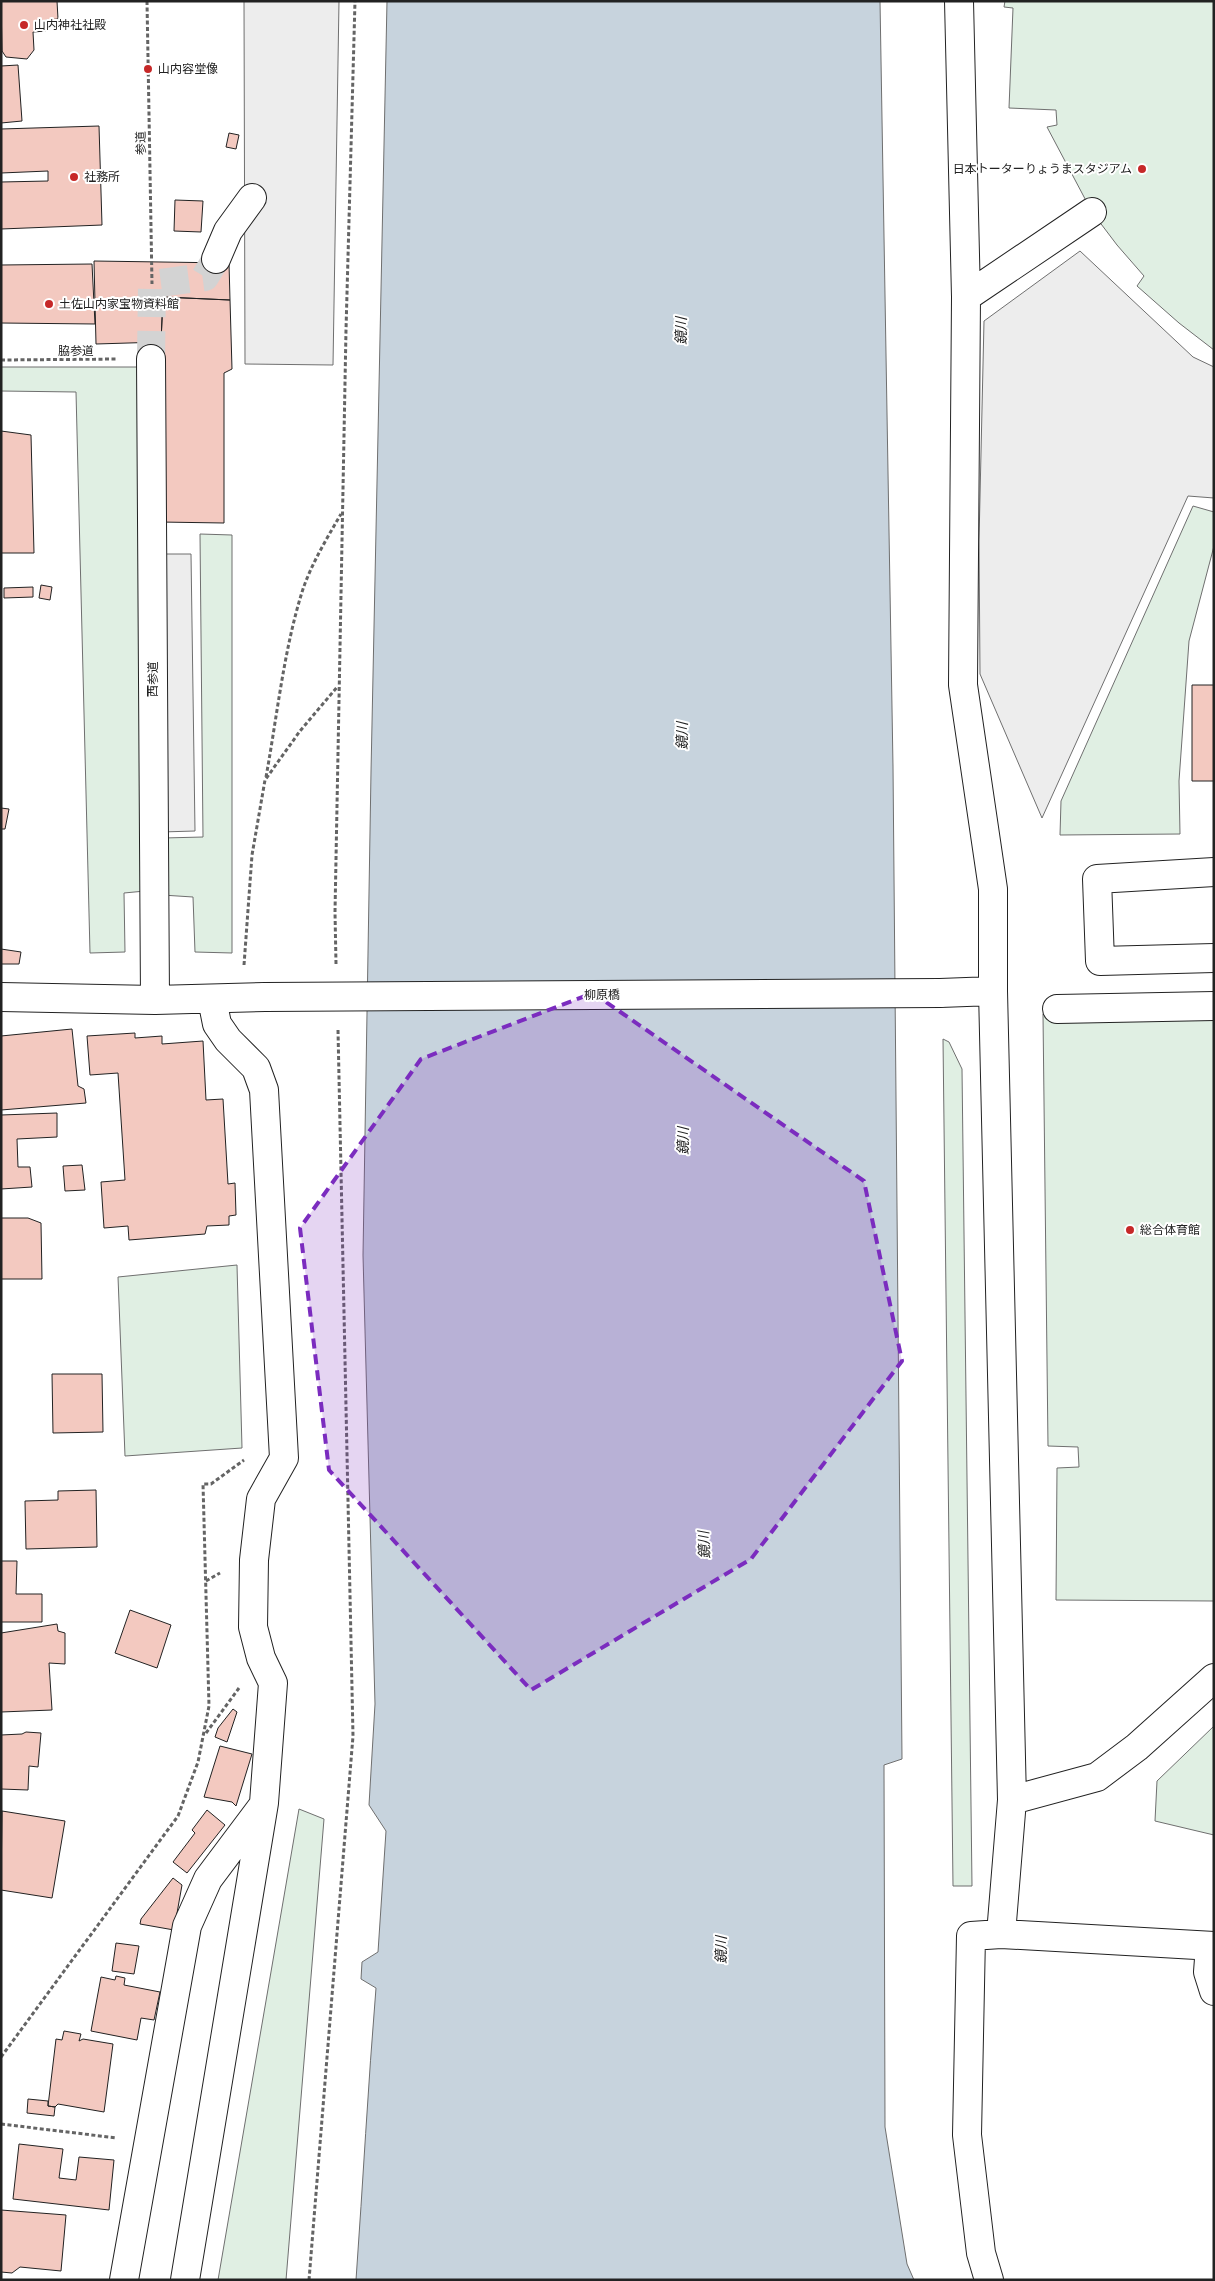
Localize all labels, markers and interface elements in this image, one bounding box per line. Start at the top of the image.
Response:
place label: 山内神社社殿 [34,18,106,32]
marker: 山内神社社殿 [18,19,30,31]
place label: 山内容堂像 [158,62,218,76]
marker: 山内容堂像 [142,63,154,75]
street label: 参道 [134,131,148,155]
place label: 日本トーターりょうまスタジアム [953,162,1132,176]
marker: 日本トーターりょうまスタジアム [1136,163,1148,175]
place label: 社務所 [84,170,120,184]
marker: 社務所 [68,171,80,183]
place label: 土佐山内家宝物資料館 [59,297,179,311]
marker: 土佐山内家宝物資料館 [43,298,55,310]
water label: 鏡川 [673,315,689,345]
street label: 脇参道 [58,344,94,358]
street label: 西参道 [146,661,160,697]
water label: 鏡川 [674,720,690,750]
street label: 柳原橋 [584,988,620,1002]
water label: 鏡川 [675,1125,691,1155]
place label: 総合体育館 [1140,1223,1200,1237]
marker: 総合体育館 [1124,1224,1136,1236]
water label: 鏡川 [695,1529,713,1559]
water label: 鏡川 [713,1934,729,1964]

